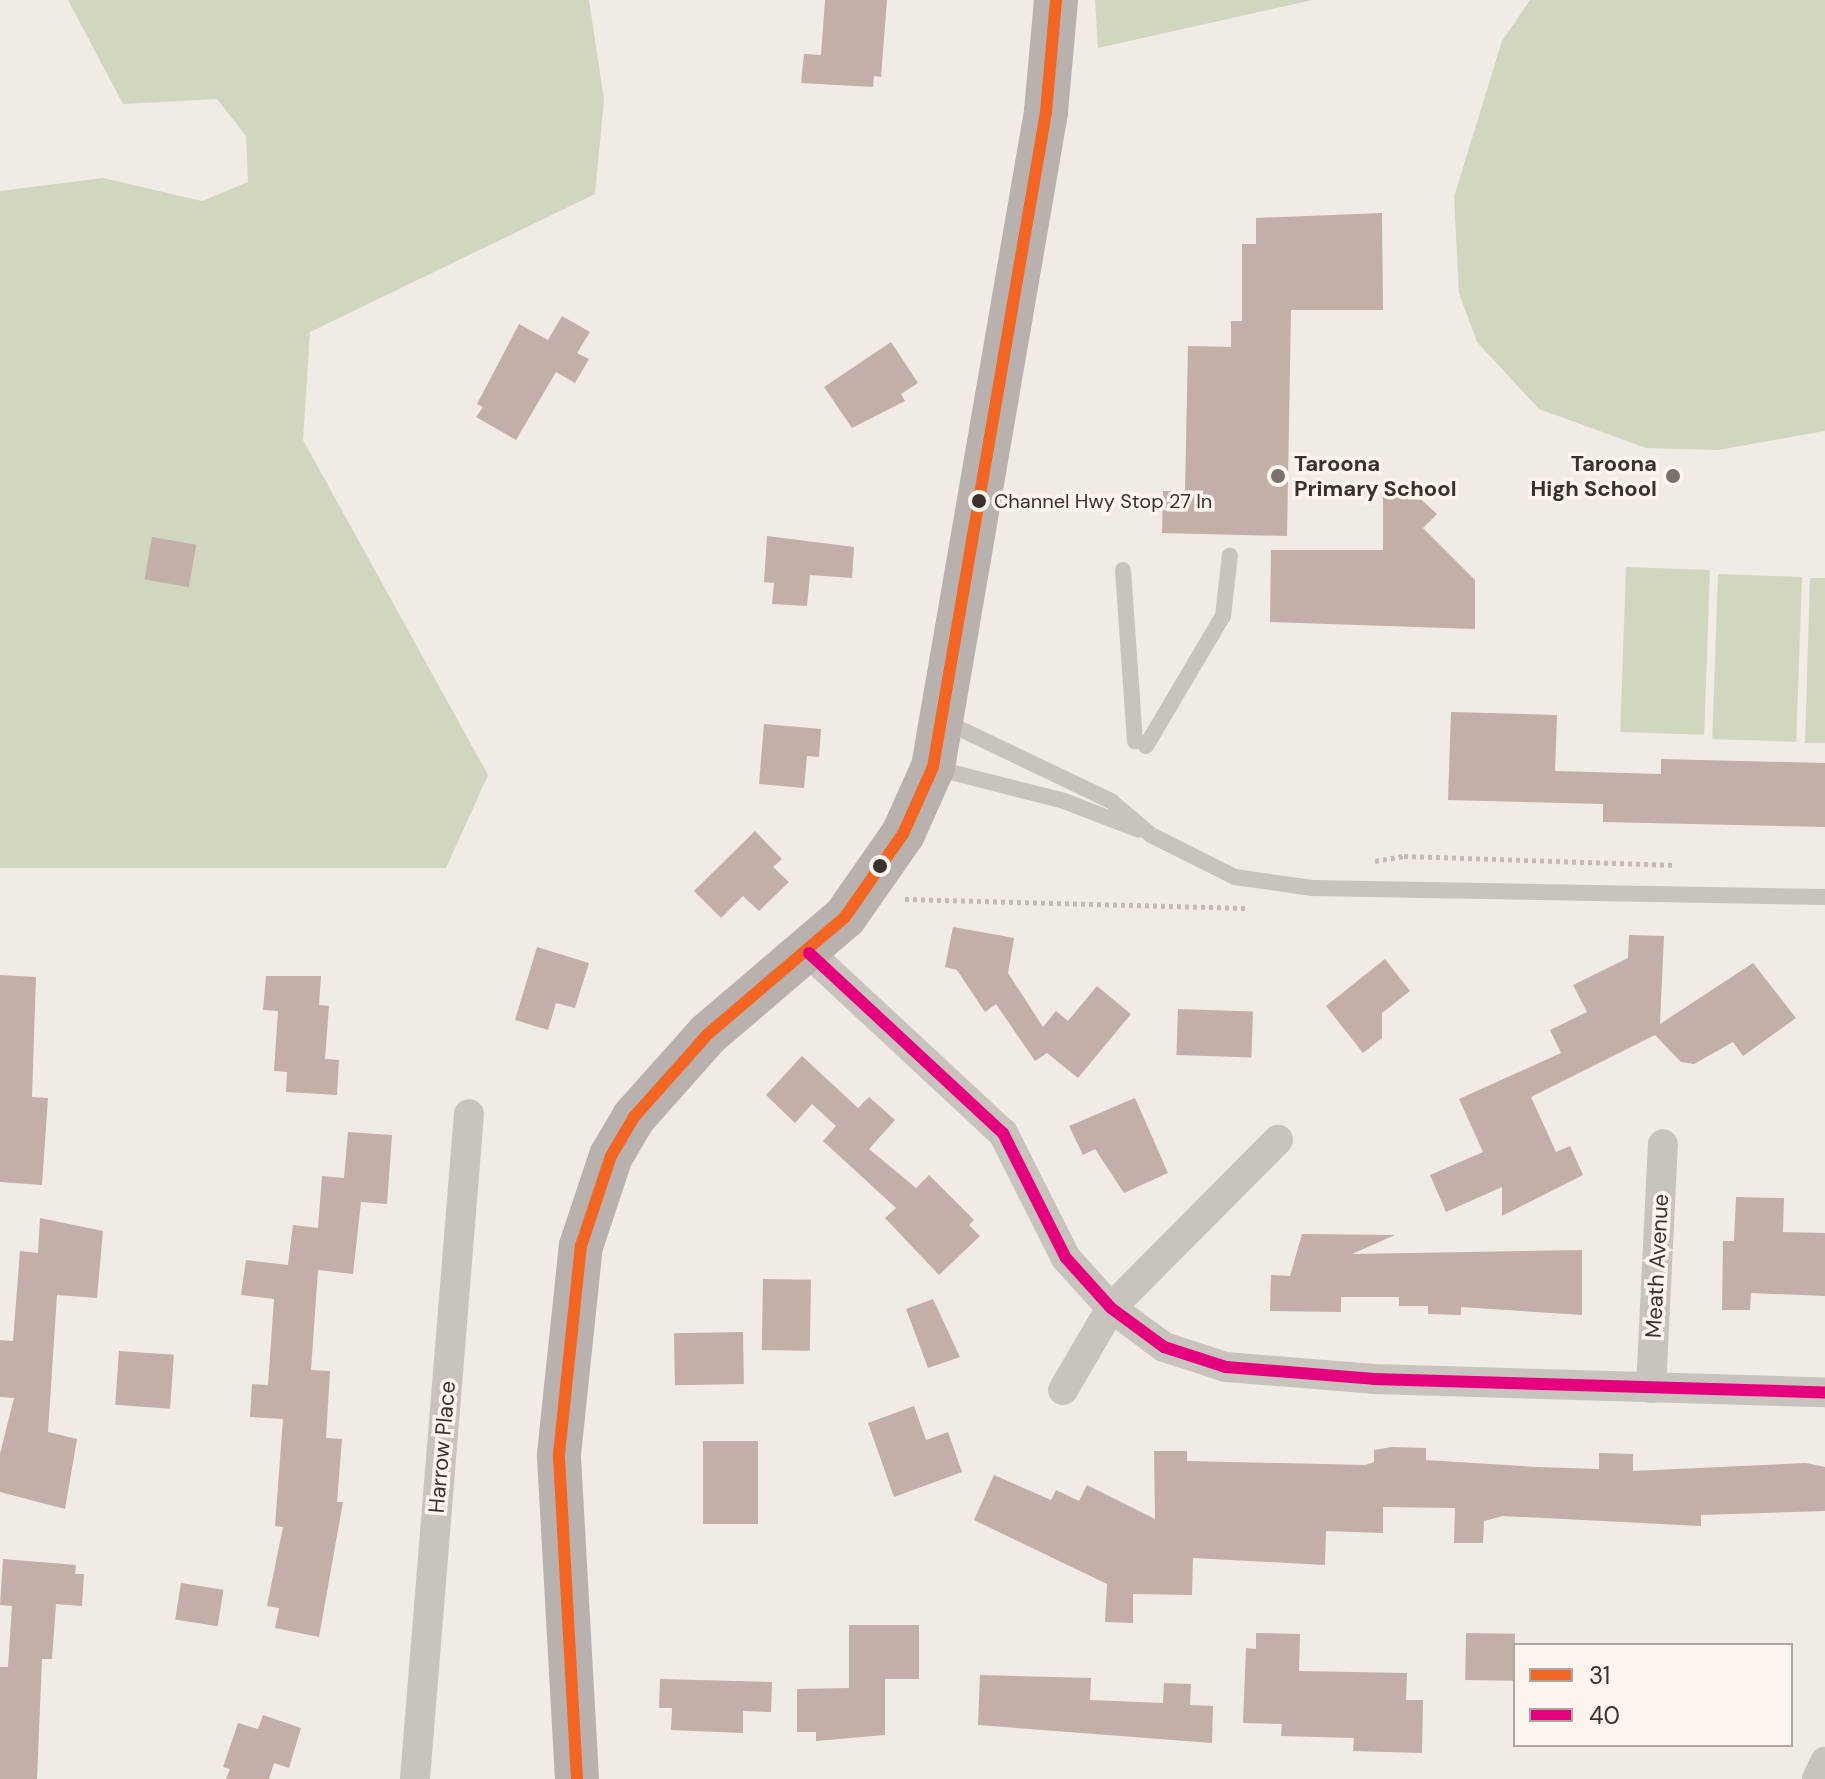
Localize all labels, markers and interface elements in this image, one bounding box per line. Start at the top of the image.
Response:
place label: Taroona Primary School [1294,450,1457,502]
place label: Taroona High School [1530,450,1657,502]
marker: Taroona Primary School [1269,467,1287,485]
marker: Taroona High School [1664,467,1682,485]
place label: Channel Hwy Stop 27 In [994,489,1212,513]
marker: Channel Hwy Stop 27 In [971,493,987,509]
unlabelled marker [872,858,888,874]
street label: Meath Avenue [1640,1193,1674,1339]
street label: Harrow Place [423,1380,461,1514]
legend [1513,1643,1793,1747]
text: 31 [1589,1660,1610,1691]
text: 40 [1589,1700,1620,1731]

